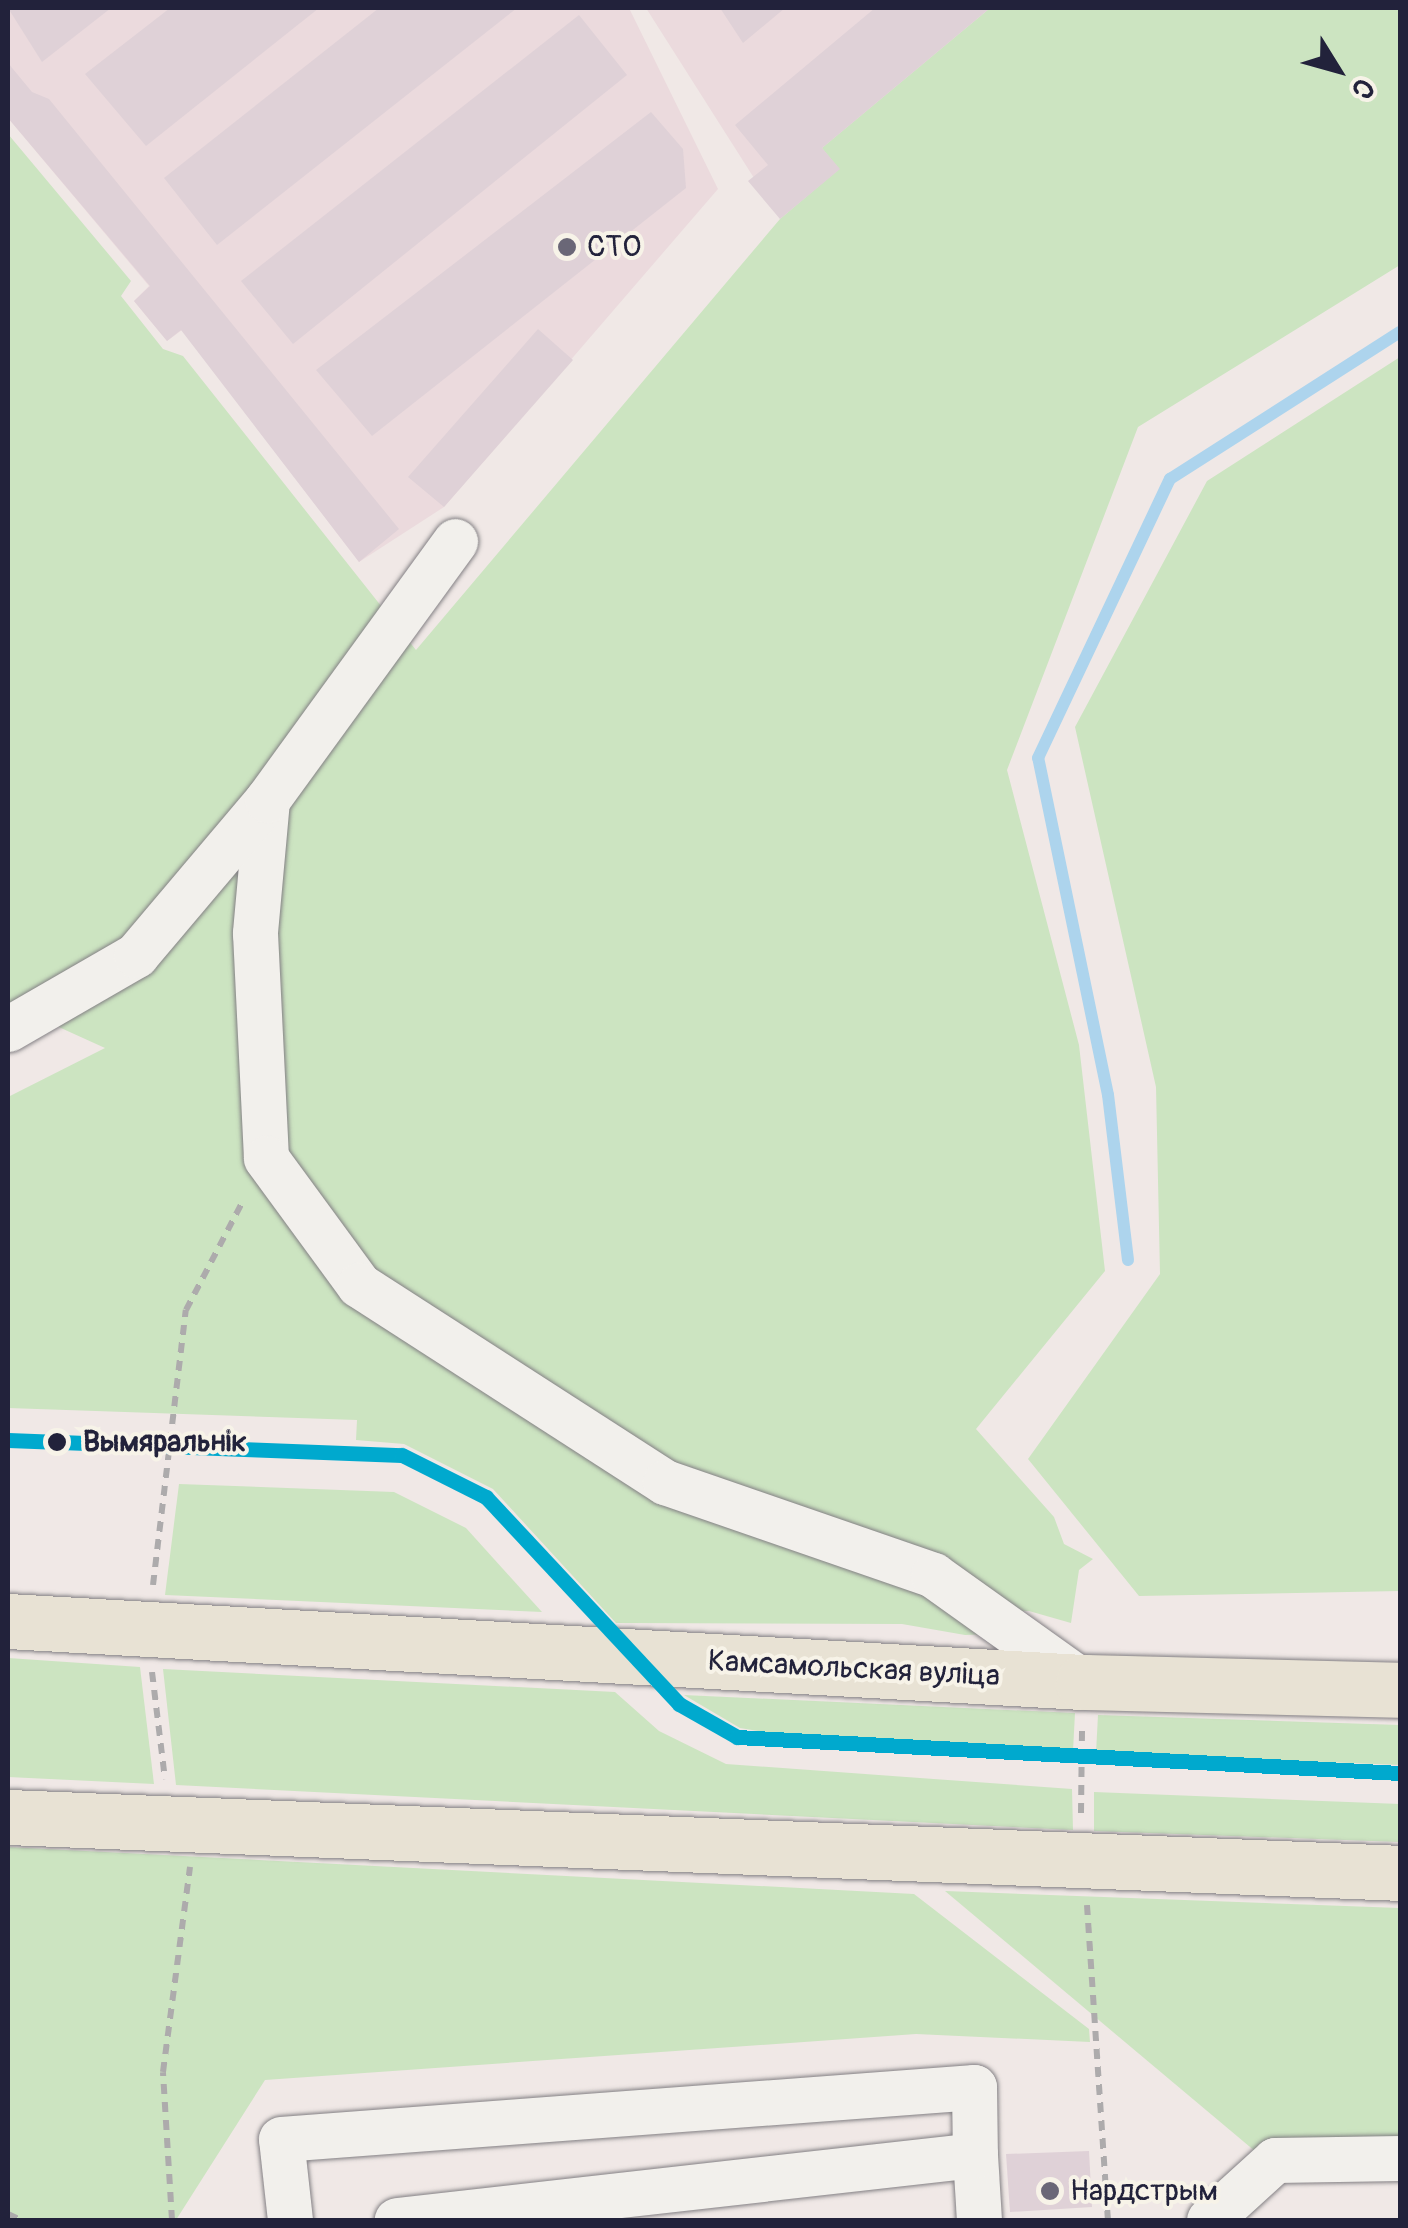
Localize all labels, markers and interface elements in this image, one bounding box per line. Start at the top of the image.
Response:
north arrow [1288,20,1388,120]
text: С [1343,71,1382,106]
place label: СТО [587,229,641,265]
marker: СТО [556,236,578,258]
place label: Вымяральнік [83,1424,247,1460]
marker: Вымяральнік [40,1425,74,1459]
street label: Камсамольская вуліца [707,1643,1001,1695]
place label: Нардстрым [1070,2173,1218,2209]
marker: Нардстрым [1039,2180,1061,2202]

